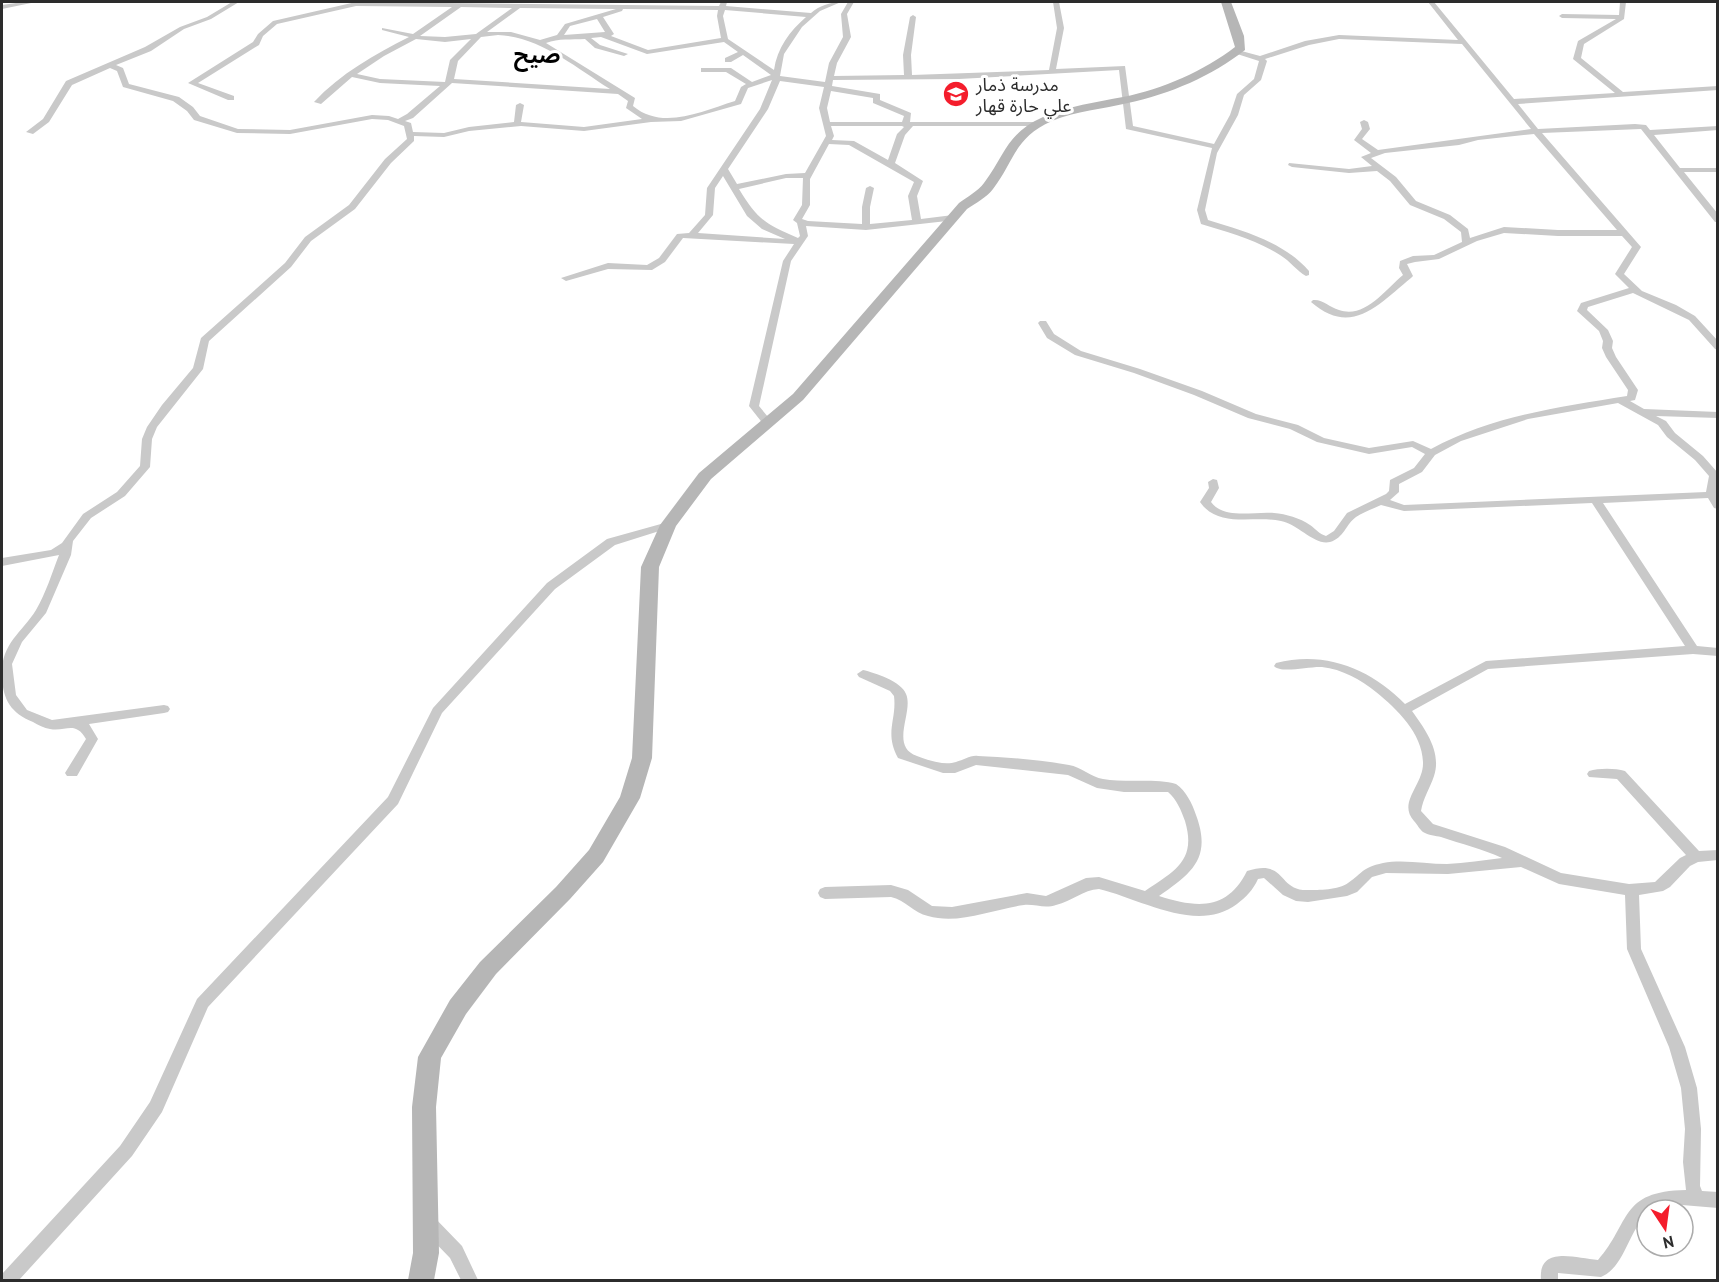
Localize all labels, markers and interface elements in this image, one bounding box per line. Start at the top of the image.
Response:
district label: صيح [514,41,560,72]
place label: مدرسة ذمار علي حارة قهار [975,73,1071,119]
school or university icon: مدرسة ذمار علي حارة قهار [941,79,971,109]
north arrow [1635,1198,1695,1258]
text: N [1661,1232,1676,1254]

